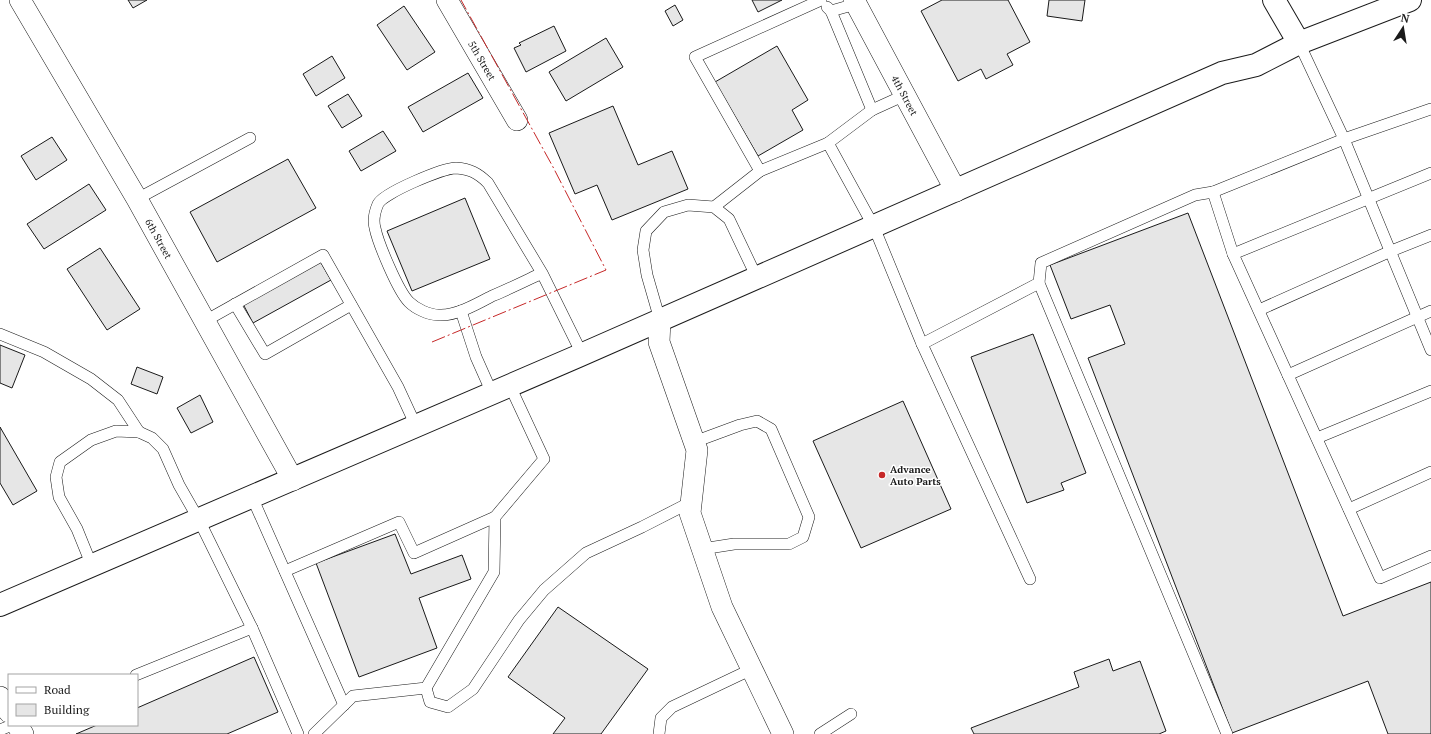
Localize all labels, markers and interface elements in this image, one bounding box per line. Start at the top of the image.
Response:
north arrow [1383,8,1423,48]
text: N [1400,11,1411,26]
street label: 5th Street [466,38,499,83]
street label: 4th Street [889,73,921,118]
street label: 6th Street [143,216,175,261]
place label: Advance Auto Parts [890,463,941,488]
marker: Advance Auto Parts [877,470,887,480]
legend [8,674,138,726]
text: Road [44,682,71,697]
text: Building [44,702,90,717]

